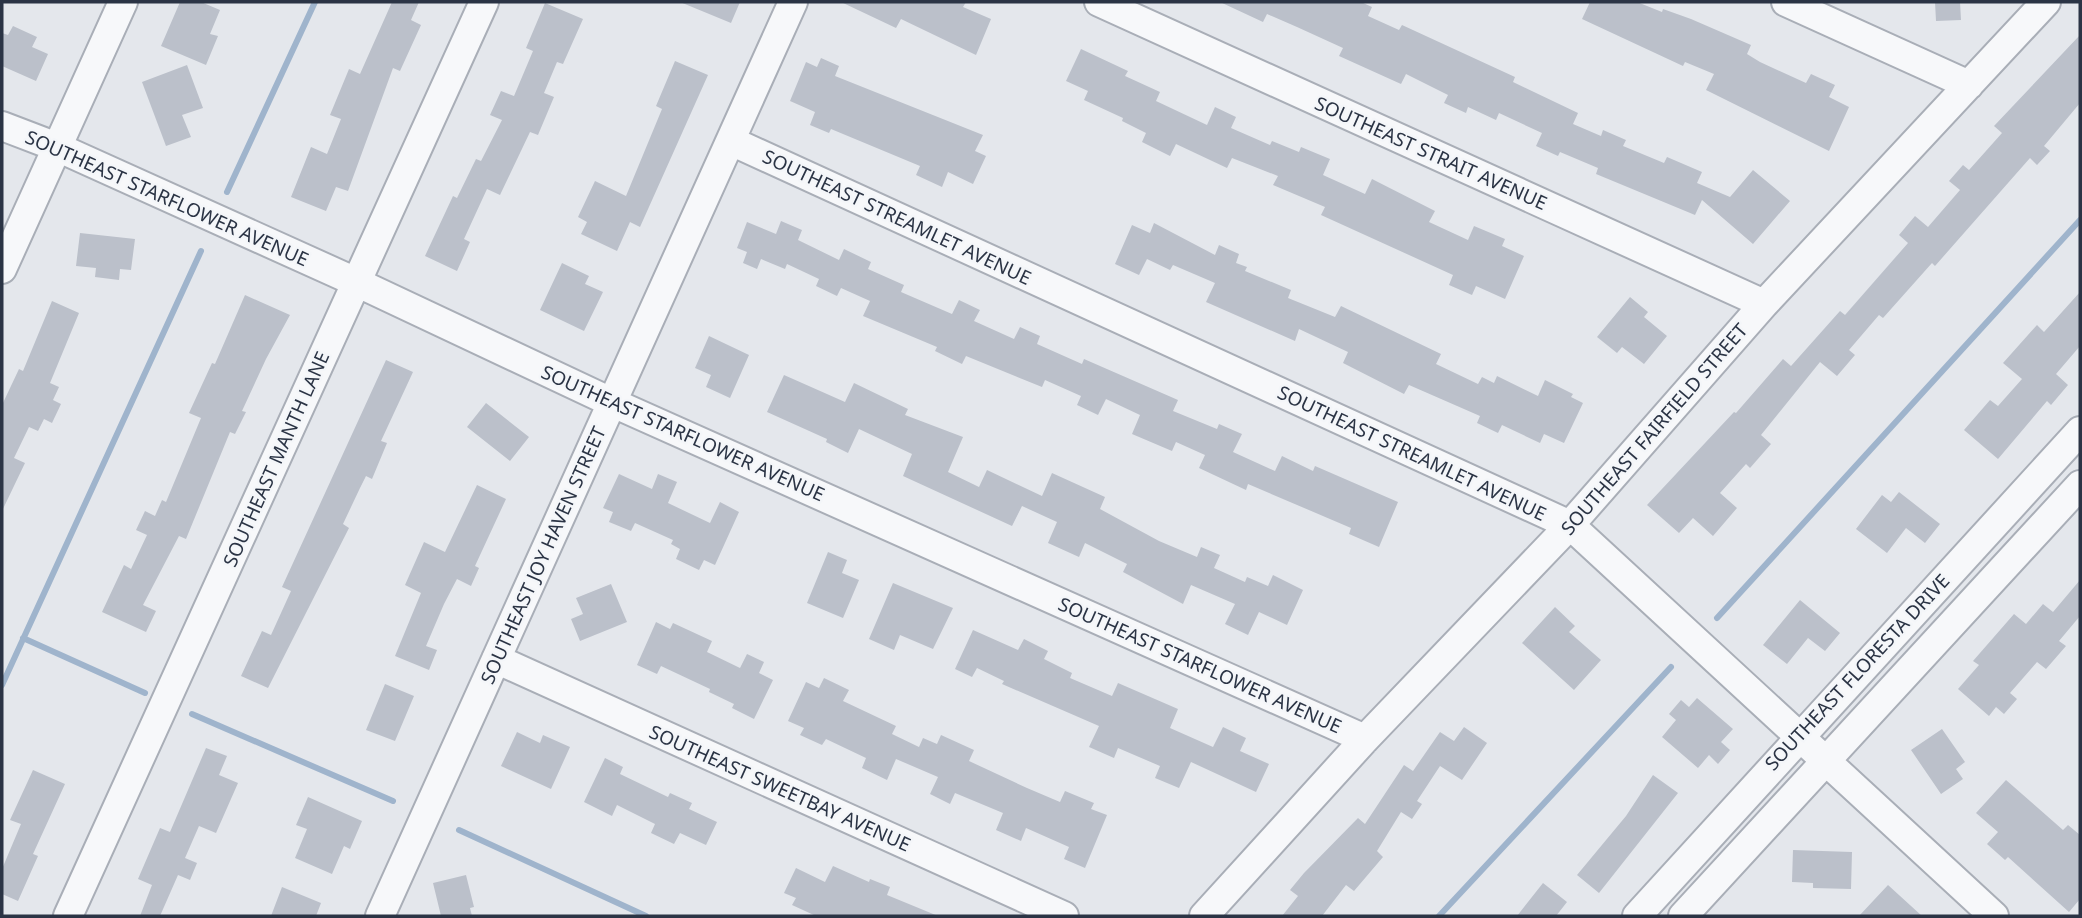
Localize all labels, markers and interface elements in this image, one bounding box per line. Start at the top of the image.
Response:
street label: SOUTHEAST STRAIT AVENUE [1311,90,1551,216]
street label: SOUTHEAST STARFLOWER AVENUE [21,124,313,272]
street label: SOUTHEAST STREAMLET AVENUE [759,143,1035,291]
street label: SOUTHEAST FAIRFIELD STREET [1555,317,1753,540]
street label: SOUTHEAST MANTH LANE [217,347,335,571]
street label: SOUTHEAST STARFLOWER AVENUE [537,359,829,507]
street label: SOUTHEAST STREAMLET AVENUE [1274,379,1550,527]
street label: SOUTHEAST JOY HAVEN STREET [474,422,612,688]
street label: SOUTHEAST FLORESTA DRIVE [1759,568,1955,776]
street label: SOUTHEAST STARFLOWER AVENUE [1054,591,1346,739]
street label: SOUTHEAST SWEETBAY AVENUE [645,718,915,858]

